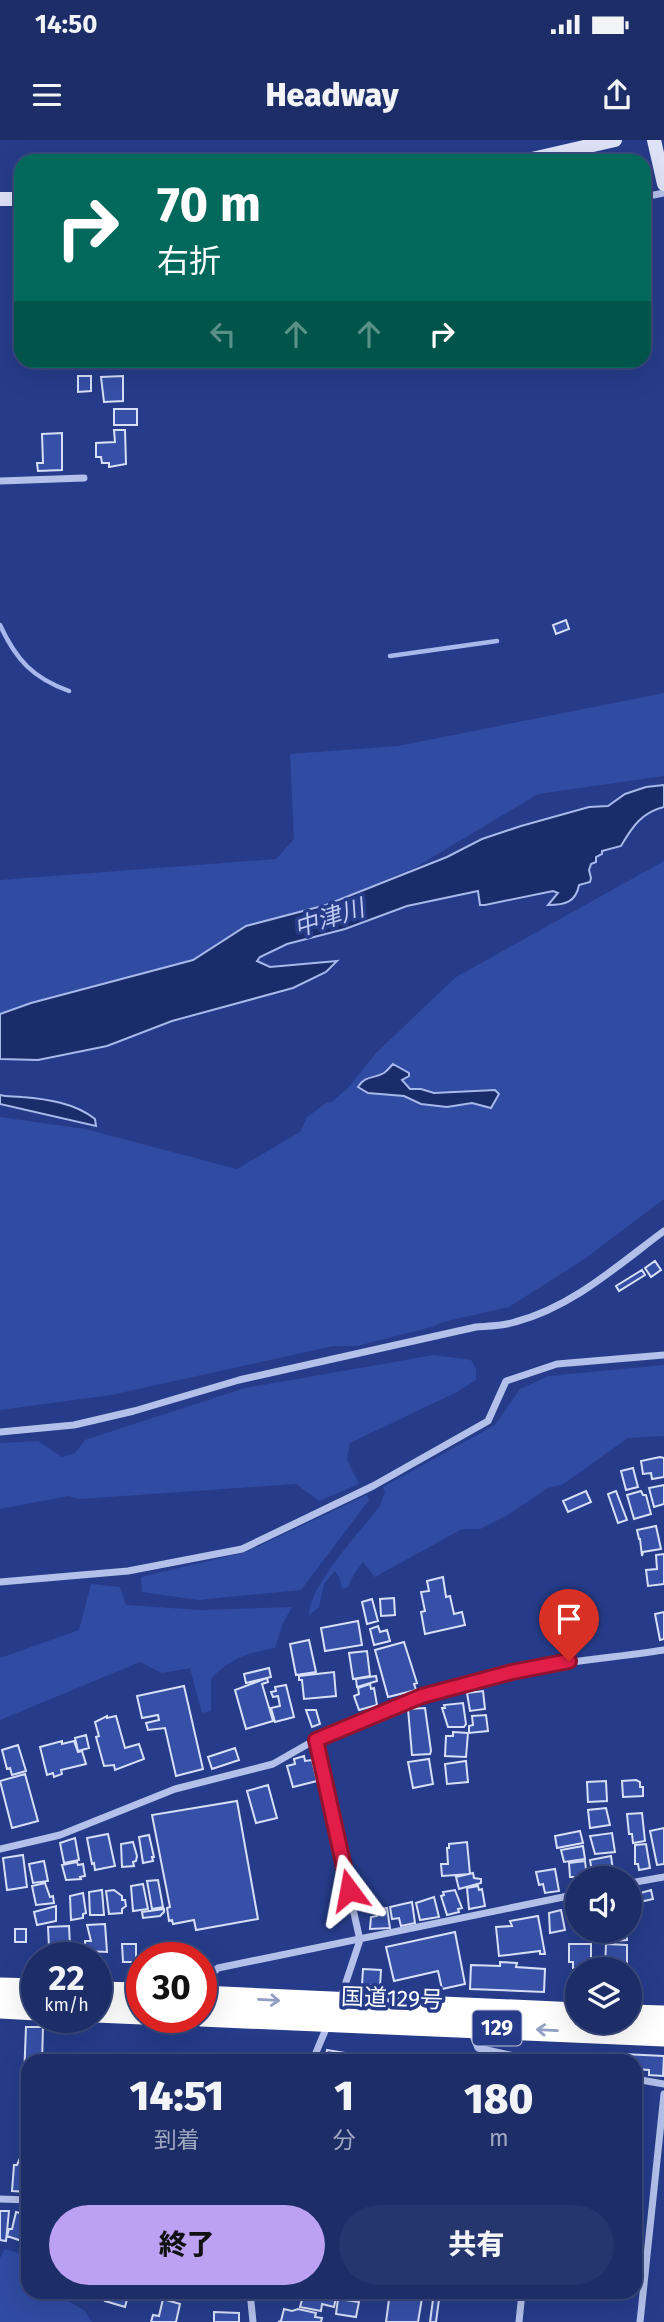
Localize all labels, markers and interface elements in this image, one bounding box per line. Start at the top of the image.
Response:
text: 14:50 [35,9,97,40]
icon: menu [28,76,66,114]
text: Headway [265,76,399,114]
icon: share [598,76,636,114]
text: 70 m [157,175,261,234]
icon: right [42,182,133,273]
text: 右折 [157,242,221,280]
icon: left [204,315,242,353]
icon: ahead [277,315,315,353]
icon: ahead [350,315,388,353]
icon: right [423,315,461,353]
water label: 中津川 [290,893,370,942]
pin [539,1589,599,1661]
icon: arrive [550,1600,588,1638]
position arrow [312,1853,386,1927]
map controls [565,1866,642,2034]
button: sound [565,1866,642,1943]
speed limit sign: 30 [126,1942,217,2033]
text: 22 [48,1957,85,1999]
button: layers [565,1957,642,2034]
street label: 国道129号 [340,1982,444,2014]
text: km/h [44,1994,89,2016]
one-way arrow [258,1994,280,2007]
road number: 129 [472,2010,522,2046]
one-way arrow [536,2024,559,2037]
text: 14:51 [129,2071,224,2121]
text: 1 [334,2071,354,2121]
text: 180 [464,2074,534,2124]
text: m [489,2124,509,2152]
text: 到着 [154,2126,200,2154]
text: 分 [333,2126,356,2154]
button: 終了 [49,2205,325,2285]
button: 共有 [339,2205,614,2285]

